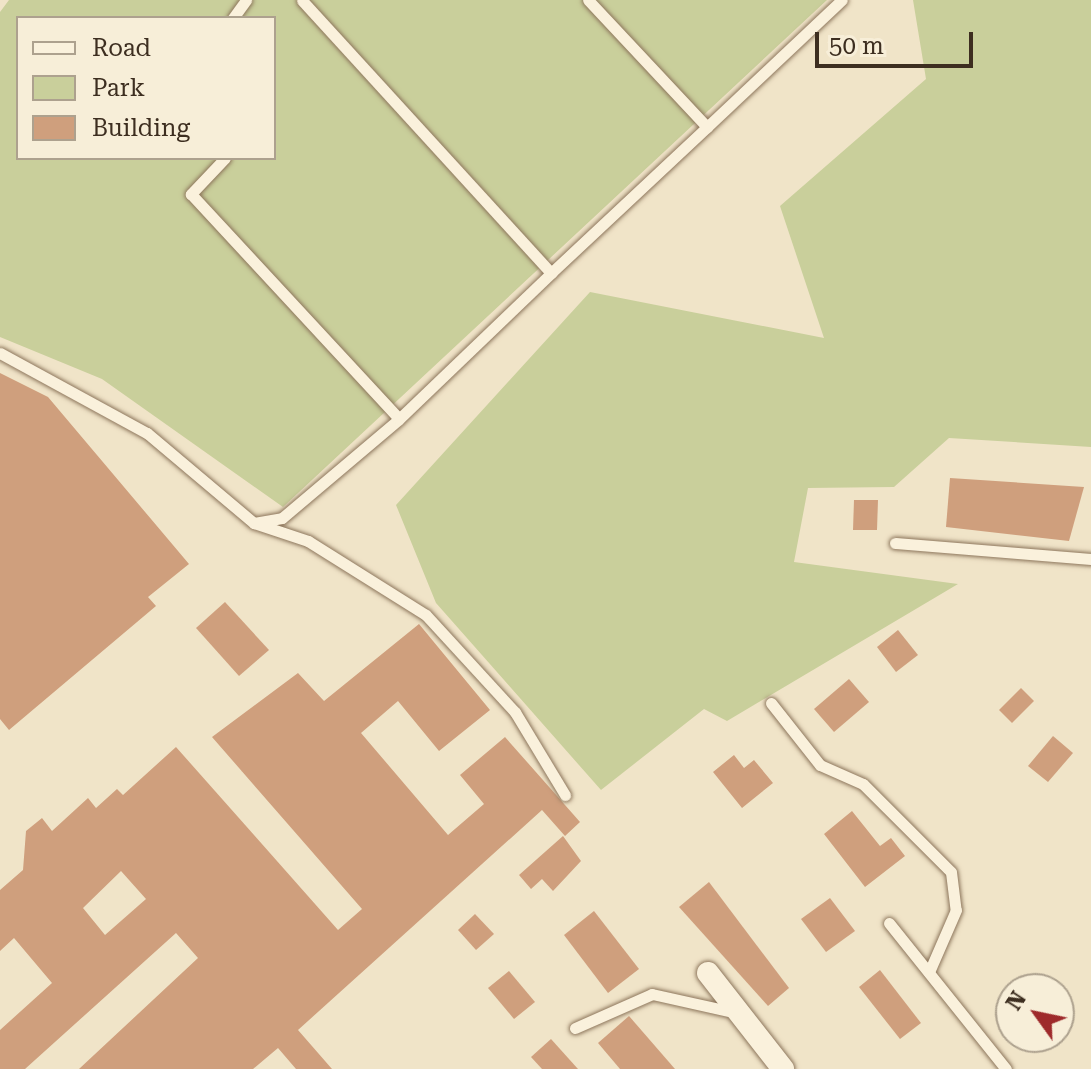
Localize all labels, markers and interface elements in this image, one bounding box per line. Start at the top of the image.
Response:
legend [16,16,276,160]
scale bar [819,16,977,66]
text: 50 m [829,32,884,60]
text: Road [92,34,151,62]
text: Park [92,74,145,102]
text: Building [92,114,190,142]
north arrow [995,973,1075,1053]
text: N [1001,987,1031,1015]

